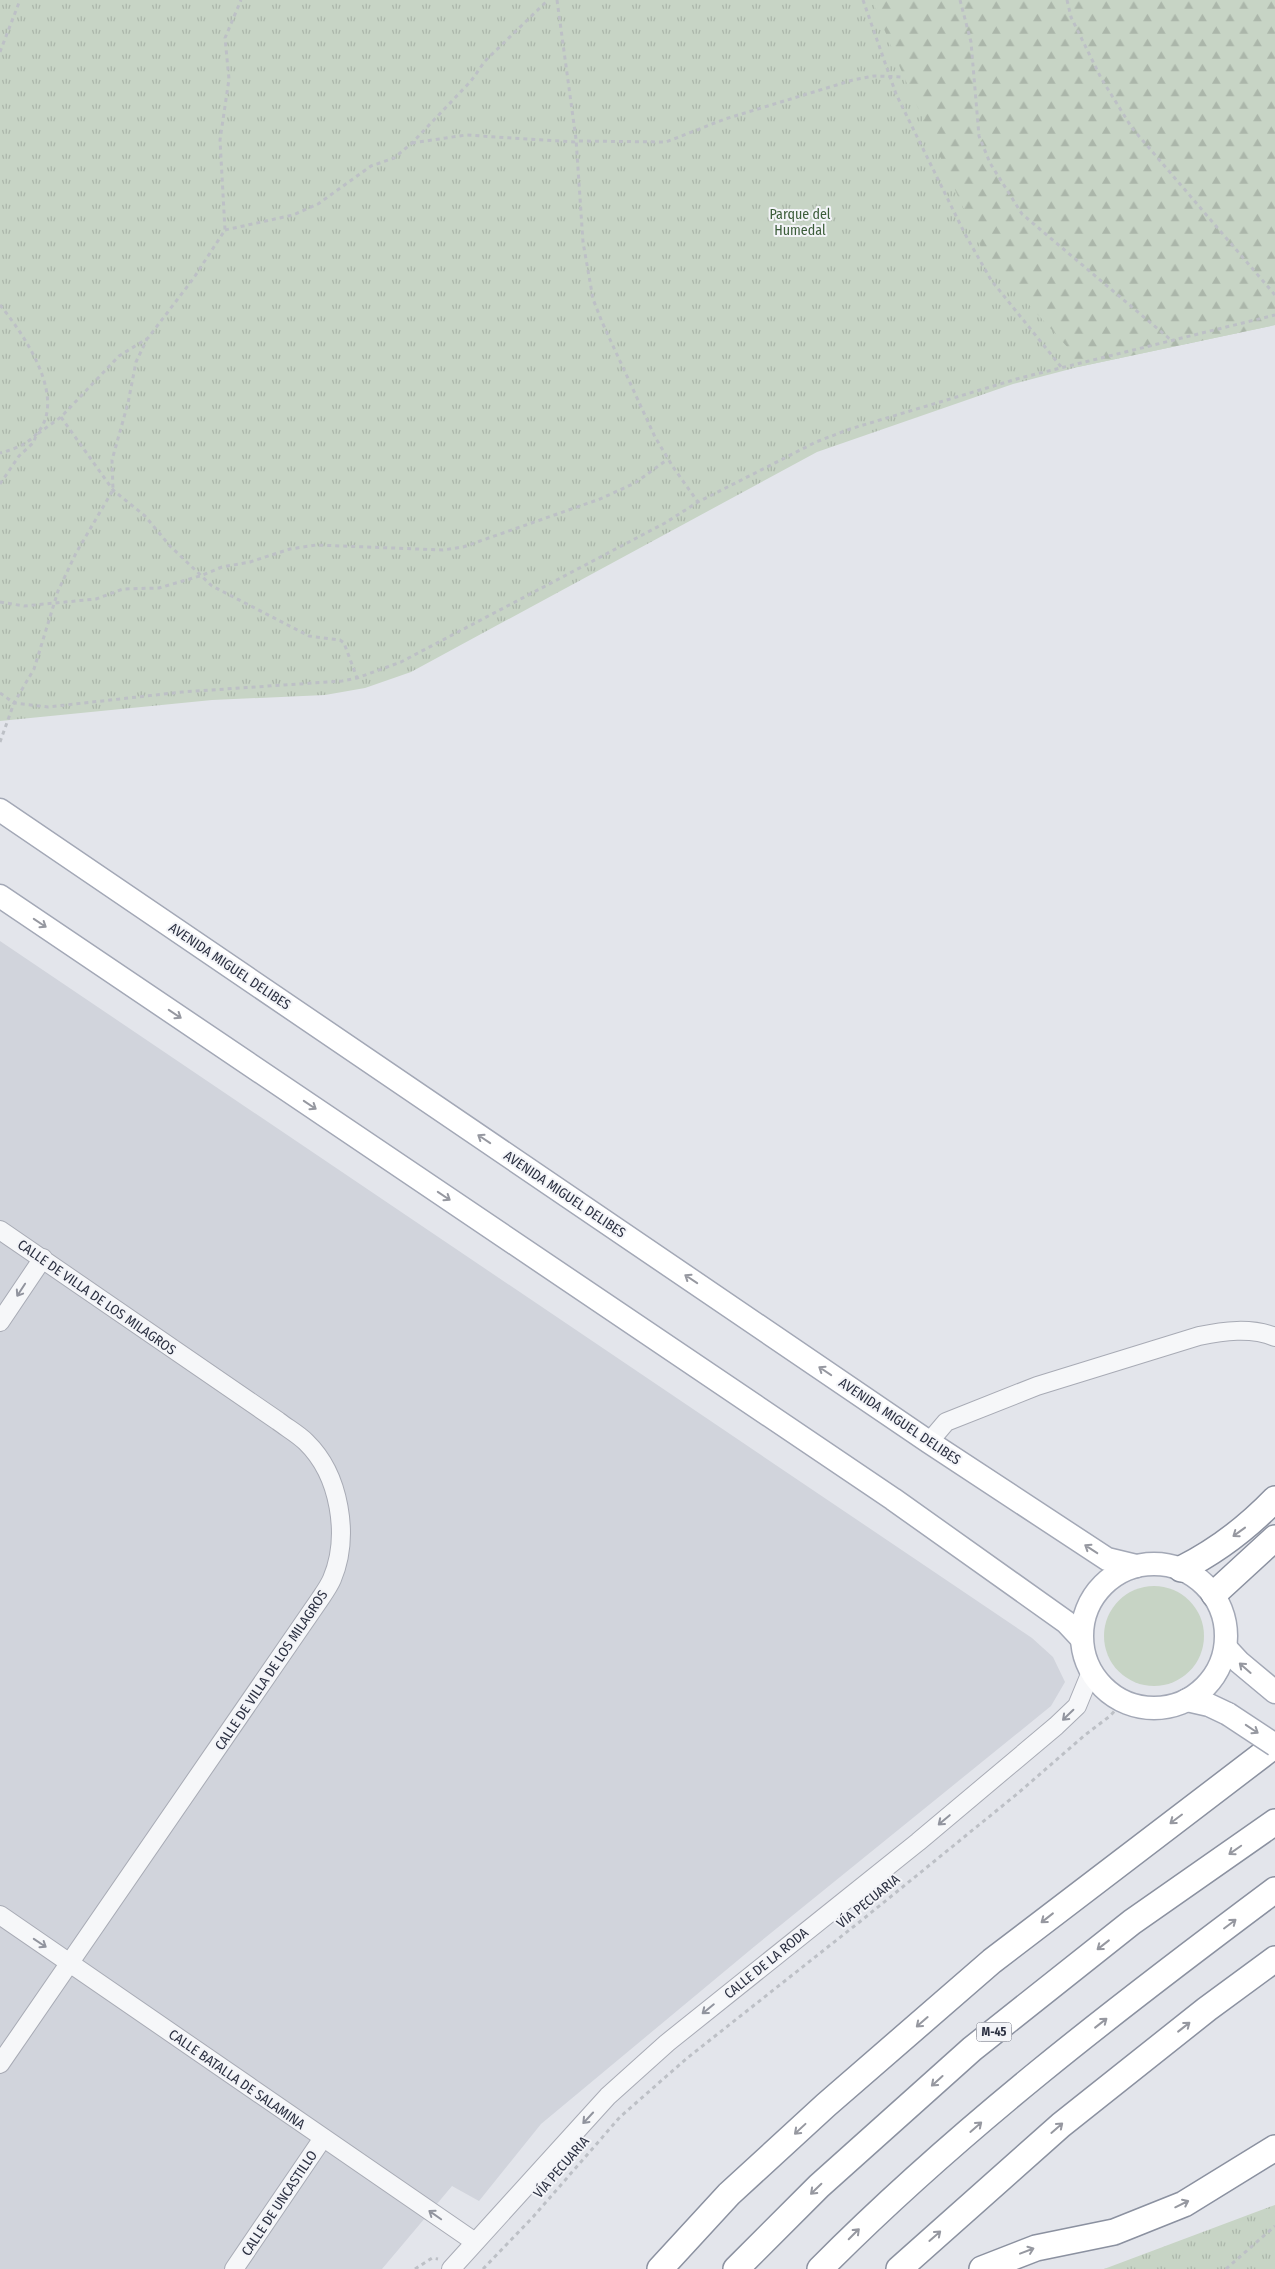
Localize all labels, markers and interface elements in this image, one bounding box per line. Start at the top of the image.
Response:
park label: Parque del Humedal [769,206,831,239]
one-way arrow [33,918,47,928]
street label: AVENIDA MIGUEL DELIBES [166,919,294,1014]
one-way arrow [168,1009,182,1019]
one-way arrow [302,1100,316,1110]
one-way arrow [477,1134,491,1144]
street label: AVENIDA MIGUEL DELIBES [501,1147,629,1242]
one-way arrow [437,1191,451,1201]
street label: CALLE DE VILLA DE LOS MILAGROS [14,1236,179,1359]
one-way arrow [684,1274,698,1284]
one-way arrow [16,1283,26,1297]
one-way arrow [818,1366,832,1376]
street label: AVENIDA MIGUEL DELIBES [836,1374,964,1469]
one-way arrow [1232,1527,1246,1537]
one-way arrow [1084,1544,1098,1554]
street label: CALLE DE VILLA DE LOS MILAGROS [211,1587,331,1754]
one-way arrow [1239,1662,1252,1673]
one-way arrow [1062,1709,1074,1721]
one-way arrow [1244,1725,1258,1735]
one-way arrow [938,1814,951,1825]
one-way arrow [1170,1814,1183,1825]
one-way arrow [1228,1845,1242,1855]
street label: VÍA PECUARIA [833,1870,904,1932]
one-way arrow [1041,1913,1054,1924]
one-way arrow [1223,1919,1237,1929]
street label: CALLE DE LA RODA [721,1924,812,2002]
one-way arrow [33,1938,47,1948]
one-way arrow [1097,1940,1110,1951]
one-way arrow [702,2004,715,2015]
one-way arrow [915,2016,928,2027]
one-way arrow [1094,2017,1107,2028]
road number: M-45 [976,2022,1012,2041]
one-way arrow [1177,2022,1190,2033]
street label: CALLE BATALLA DE SALAMINA [165,2026,309,2133]
one-way arrow [930,2075,943,2087]
one-way arrow [582,2112,594,2124]
one-way arrow [969,2121,982,2132]
one-way arrow [793,2123,806,2135]
one-way arrow [1051,2123,1064,2134]
street label: VÍA PECUARIA [529,2132,593,2202]
street label: CALLE DE UNCASTILLO [238,2147,321,2259]
one-way arrow [809,2183,822,2195]
one-way arrow [1174,2199,1189,2208]
one-way arrow [428,2210,442,2220]
one-way arrow [848,2228,860,2241]
one-way arrow [929,2230,942,2242]
one-way arrow [1020,2246,1035,2255]

